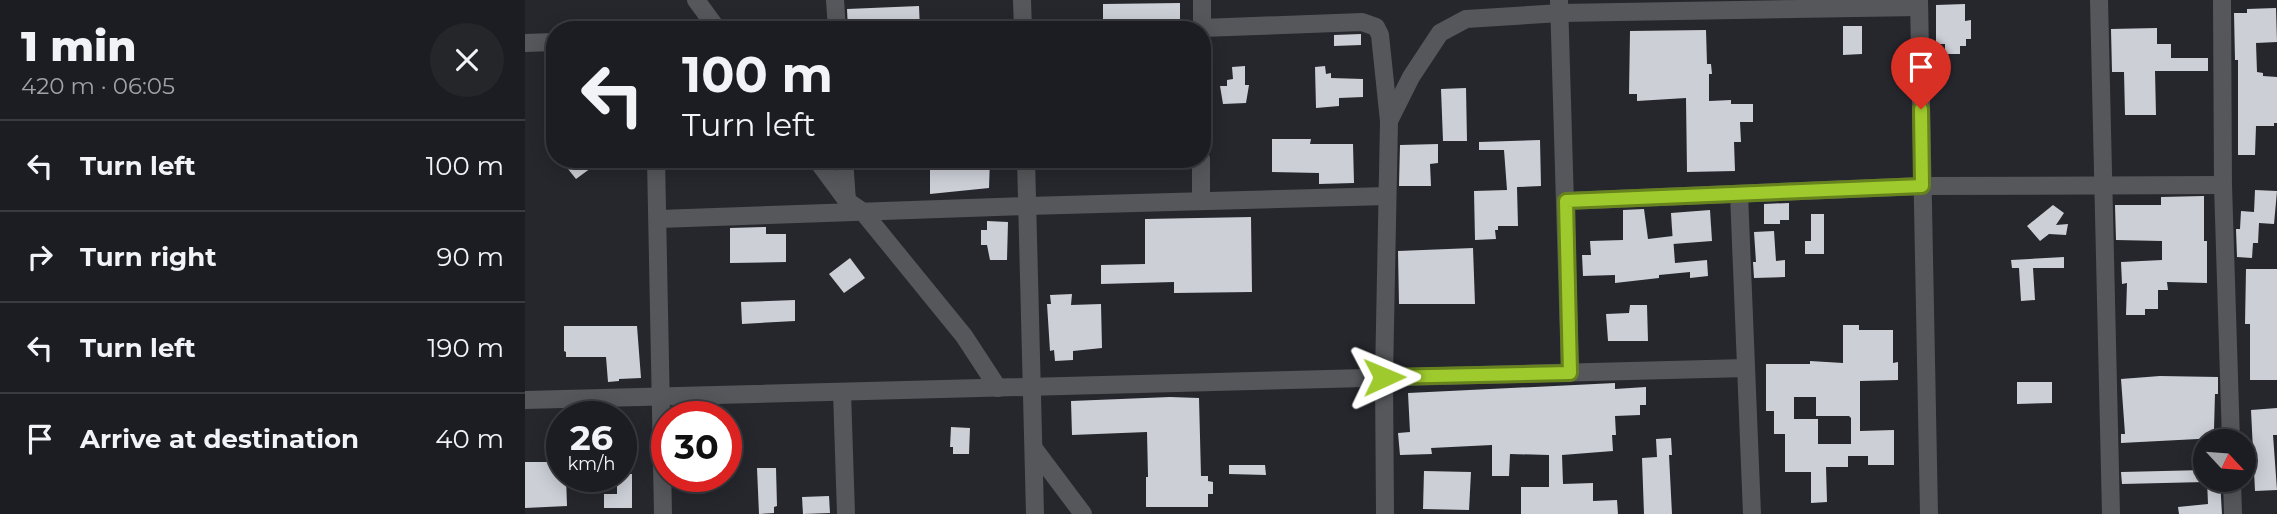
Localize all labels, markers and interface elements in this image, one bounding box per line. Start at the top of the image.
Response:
text: 1 min [21,20,137,72]
button: close [430,23,504,97]
pin [1891,37,1951,109]
text: 100 m [682,45,833,104]
icon: arrive [1902,48,1940,86]
icon: left [567,49,658,140]
text: 420 m · 06:05 [21,72,175,100]
text: Turn left [682,105,816,144]
icon: left [21,147,59,185]
text: Turn left [80,150,196,182]
text: 100 m [426,150,504,182]
icon: right [21,238,59,276]
text: Turn right [80,241,216,273]
text: 90 m [437,241,504,273]
icon: left [21,329,59,367]
text: Turn left [80,332,196,364]
text: 190 m [427,332,504,364]
position arrow [1347,340,1421,414]
speed limit sign: 30 [651,401,742,492]
text: 26 [570,416,613,459]
icon: arrive [21,420,59,458]
text: Arrive at destination [80,423,359,455]
text: 40 m [435,423,504,455]
north arrow [2193,429,2256,492]
map controls [2193,429,2256,492]
text: km/h [567,453,616,475]

